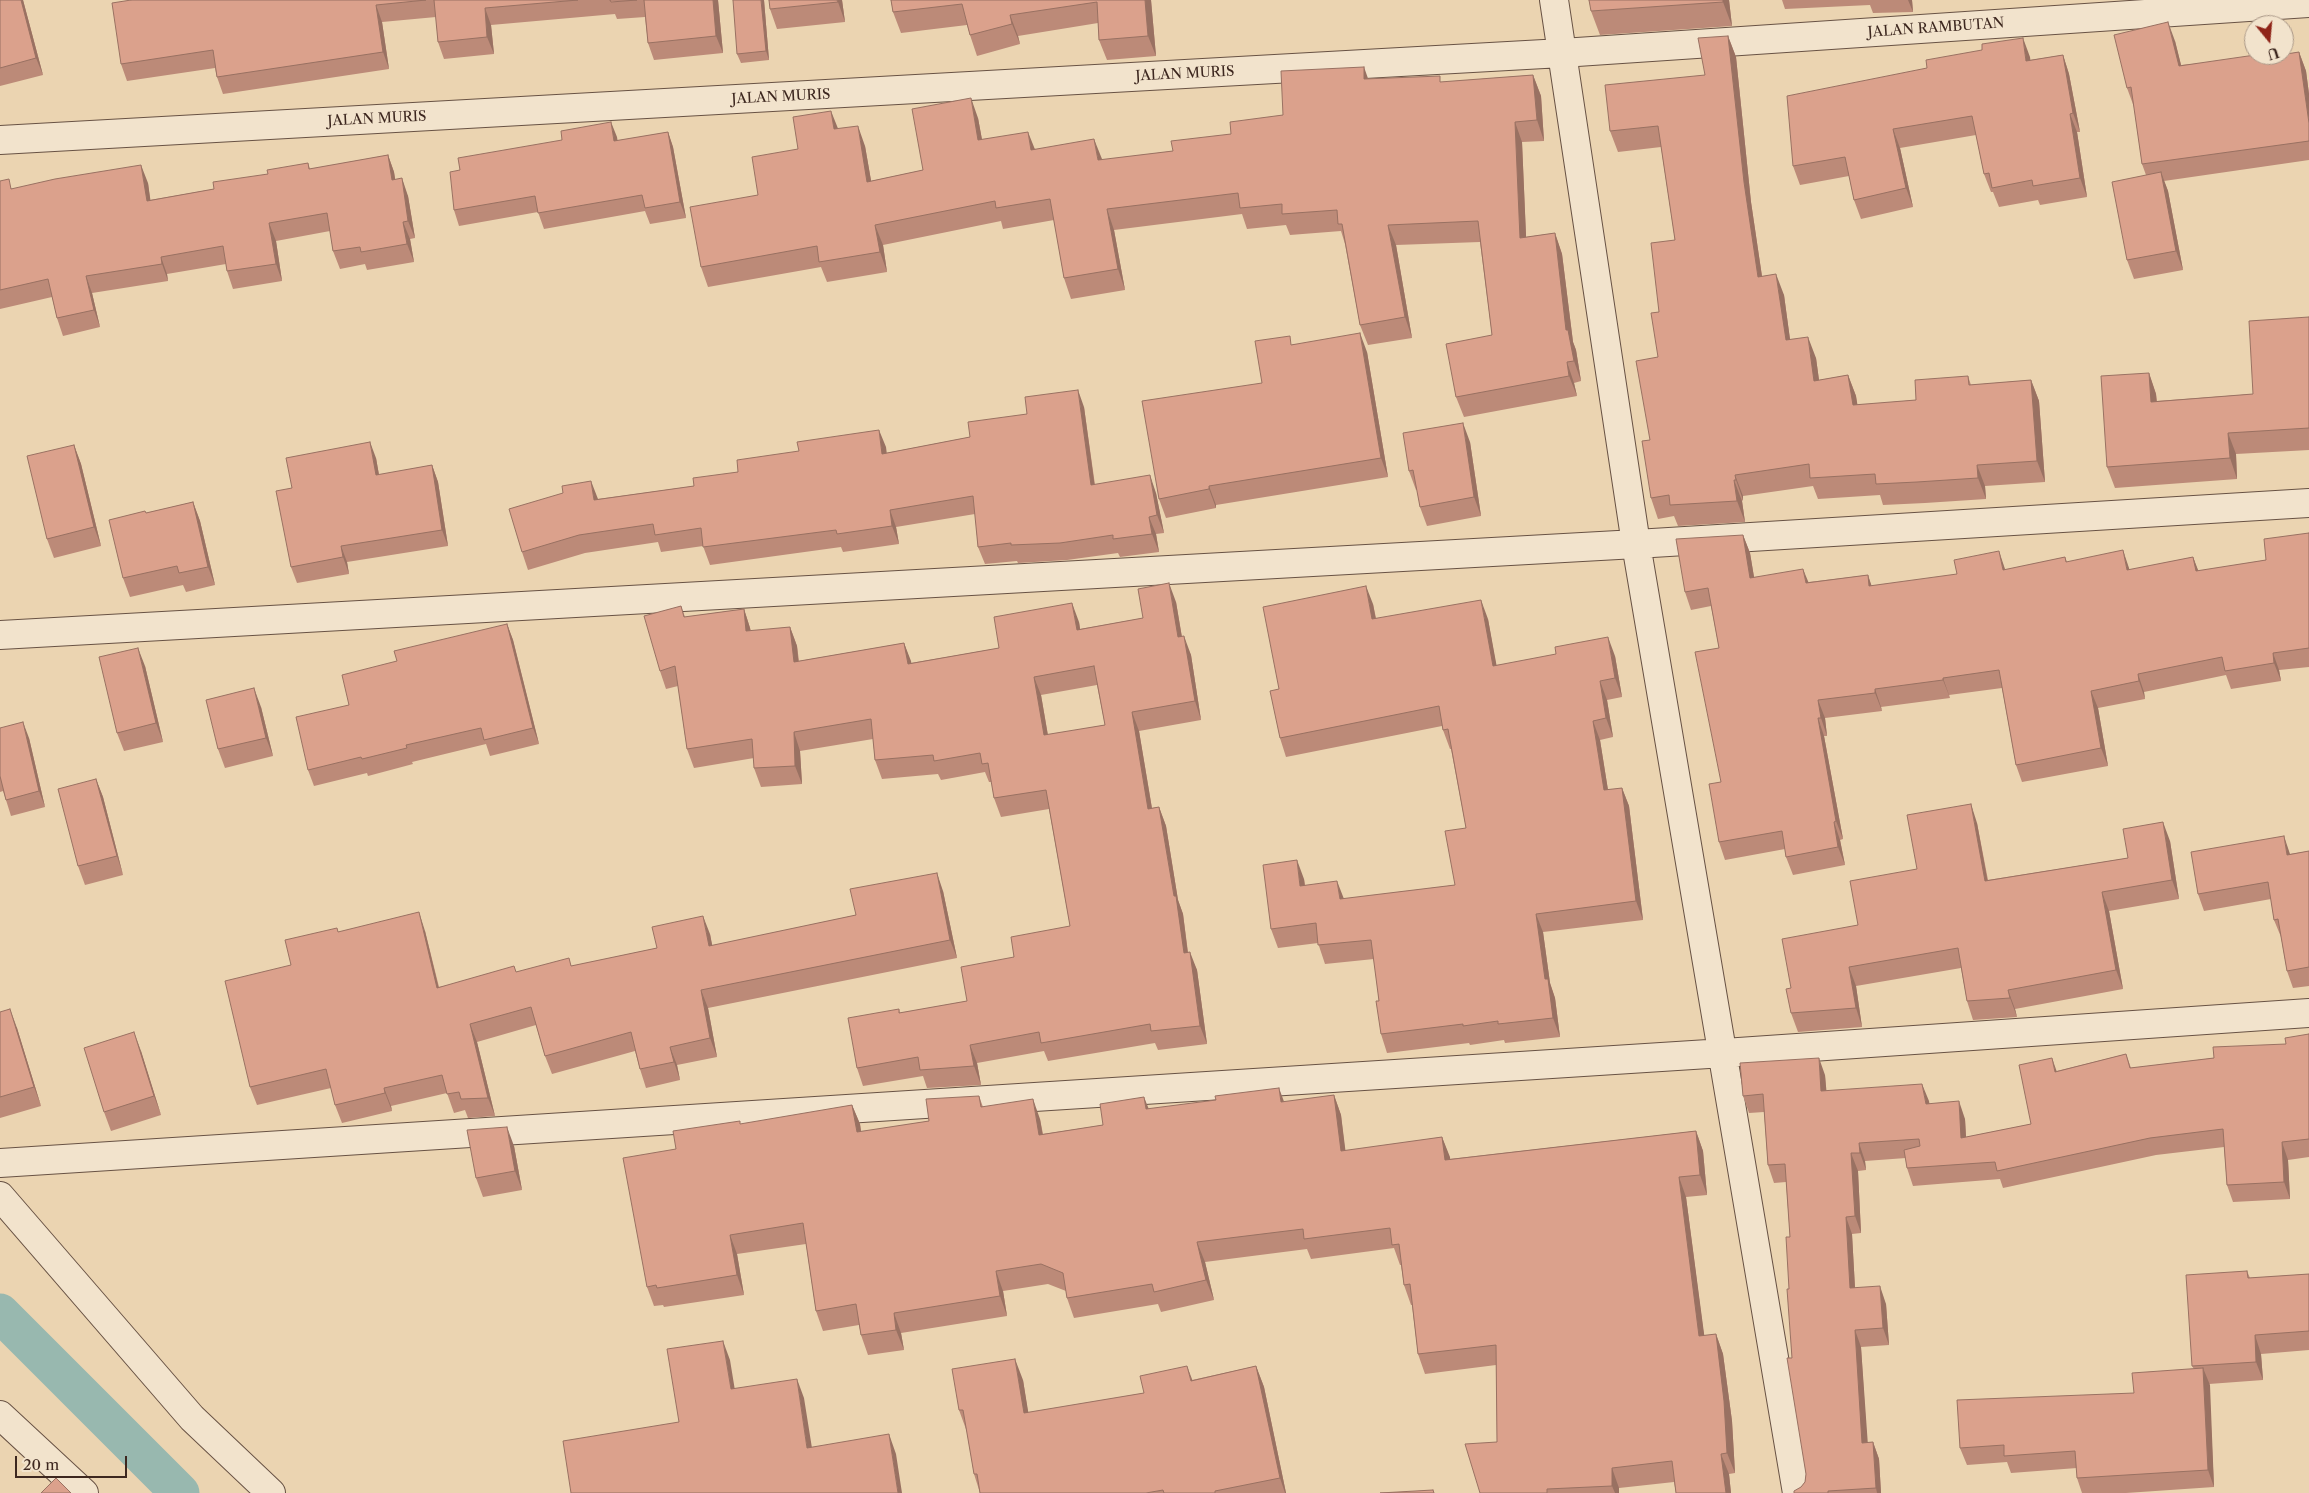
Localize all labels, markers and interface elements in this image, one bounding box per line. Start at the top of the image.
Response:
street label: JALAN RAMBUTAN [1867,15,2005,41]
north arrow [2244,15,2294,65]
text: U [2265,43,2281,64]
street label: JALAN MURIS [1135,63,1235,85]
street label: JALAN MURIS [731,86,831,108]
street label: JALAN MURIS [327,108,427,130]
scale bar [18,1446,130,1478]
text: 20 m [23,1455,59,1474]

